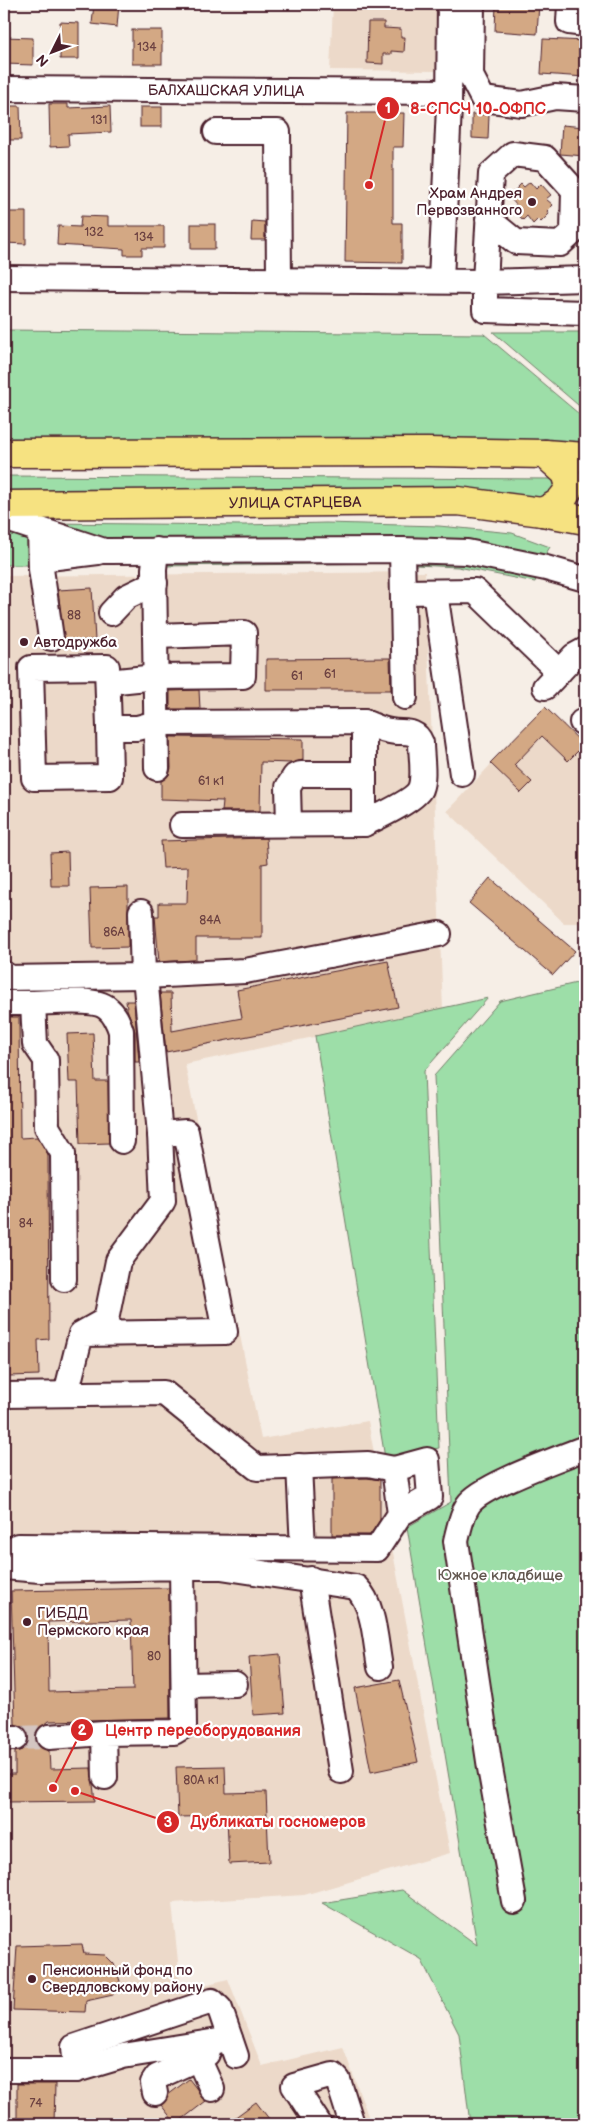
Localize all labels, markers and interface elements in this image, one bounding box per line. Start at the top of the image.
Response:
north arrow [28,28,78,78]
house number: 134 [137,40,157,55]
text: N [33,51,53,70]
street label: БАЛХАШСКАЯ УЛИЦА [148,81,305,101]
callout: 8-СПСЧ 10-ОФПС [376,92,556,123]
text: 1 [385,99,391,118]
text: 8-СПСЧ 10-ОФПС [410,100,546,119]
house number: 131 [91,113,107,128]
place label: Храм Андрея Первозванного [416,184,522,220]
marker: Храм Андрея Первозванного [526,196,538,208]
house number: 132 [84,225,104,240]
house number: 134 [134,230,154,245]
street label: УЛИЦА СТАРЦЕВА [229,493,362,513]
house number: 88 [67,608,81,623]
place label: Автодружба [33,633,117,652]
marker: Автодружба [18,636,30,648]
house number: 61 [324,667,336,682]
house number: 61 [291,669,303,684]
house number: 61 к1 [198,774,224,789]
house number: 84А [199,913,222,928]
house number: 86А [103,925,126,940]
house number: 84 [19,1216,34,1231]
park label: Южное кладбище [437,1566,563,1585]
place label: ГИБДД Пермского края [37,1604,149,1640]
marker: ГИБДД Пермского края [21,1616,33,1628]
house number: 80 [147,1649,161,1664]
callout: Центр переоборудования [70,1715,311,1746]
text: 2 [78,1721,87,1740]
text: Центр переоборудования [105,1722,301,1741]
house number: 80А к1 [183,1773,219,1788]
callout: Дубликаты госномеров [155,1806,375,1837]
text: 3 [164,1813,173,1832]
text: Дубликаты госномеров [190,1813,366,1832]
place label: Пенсионный фонд по Свердловскому району [42,1961,203,1997]
marker: Пенсионный фонд по Свердловскому району [26,1973,38,1985]
house number: 74 [29,2096,43,2111]

